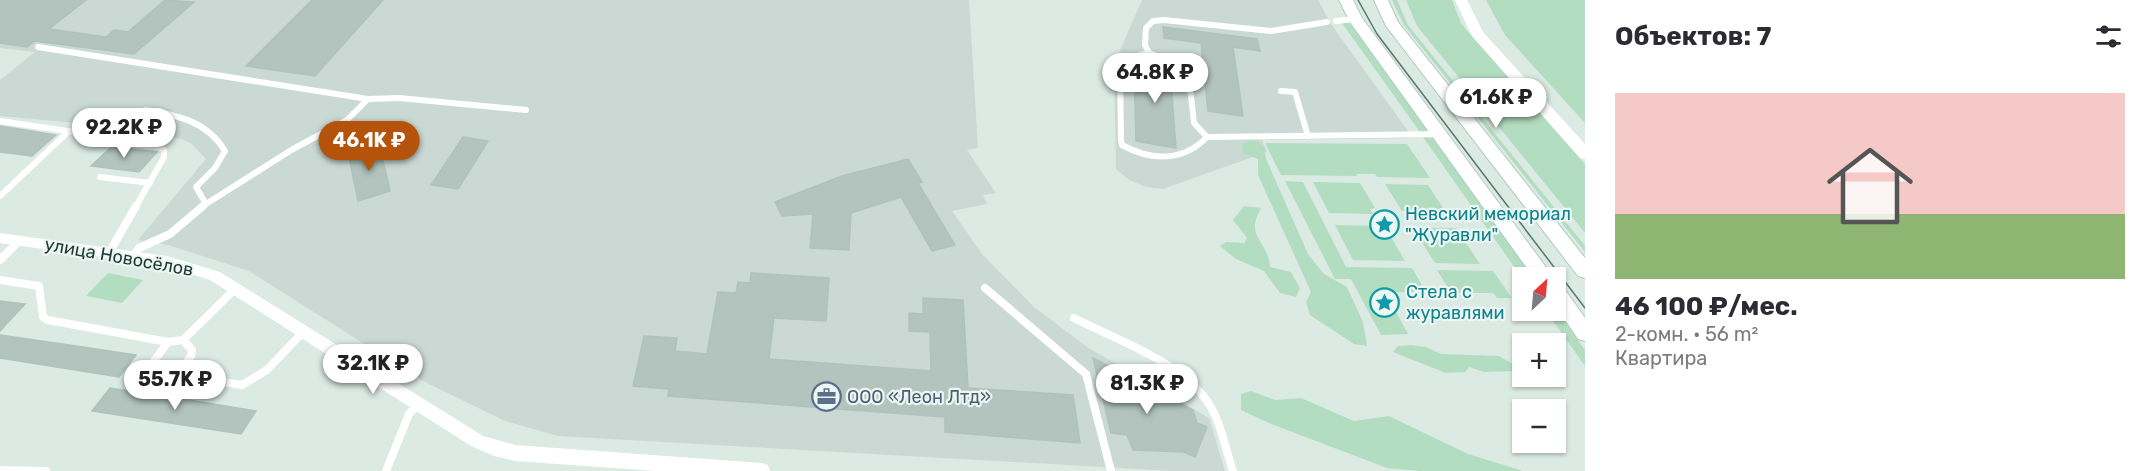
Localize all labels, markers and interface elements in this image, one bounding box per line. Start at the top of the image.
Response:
icon: filters [2092,20,2125,53]
text: Объектов: 7 [1615,21,1771,52]
pin: 64.8K ₽ [1100,53,1210,104]
text: 64.8K ₽ [1116,60,1194,84]
pin: 61.6K ₽ [1441,78,1551,129]
text: 61.6K ₽ [1460,85,1532,109]
pin: 92.2K ₽ [69,108,179,159]
text: 92.2K ₽ [86,115,162,139]
pin: 46.1K ₽ [314,121,424,172]
text: 46.1K ₽ [333,128,405,152]
icon: home [1816,132,1924,240]
place label: Невский мемориал "Журавли" [1405,203,1571,246]
place icon: Невский мемориал "Журавли" [1368,208,1400,240]
street label: улица Новосёлов [43,233,195,281]
north arrow [1512,267,1566,321]
map controls [1512,267,1566,453]
place label: Стела с журавлями [1406,281,1505,324]
place icon: Стела с журавлями [1369,286,1401,318]
text: 46 100 ₽/мес. [1615,291,1798,322]
text: 2-комн. · 56 m² [1615,322,1758,346]
button: + [1512,333,1566,387]
pin: 32.1K ₽ [318,344,428,395]
text: Квартира [1615,346,1707,370]
text: 32.1K ₽ [337,351,409,375]
pin: 55.7K ₽ [120,360,230,411]
pin: 81.3K ₽ [1092,364,1202,415]
text: 55.7K ₽ [138,367,212,391]
text: 81.3K ₽ [1110,371,1184,395]
office icon: ООО «Леон Лтд» [810,381,842,413]
place label: ООО «Леон Лтд» [847,386,991,408]
button: − [1512,399,1566,453]

